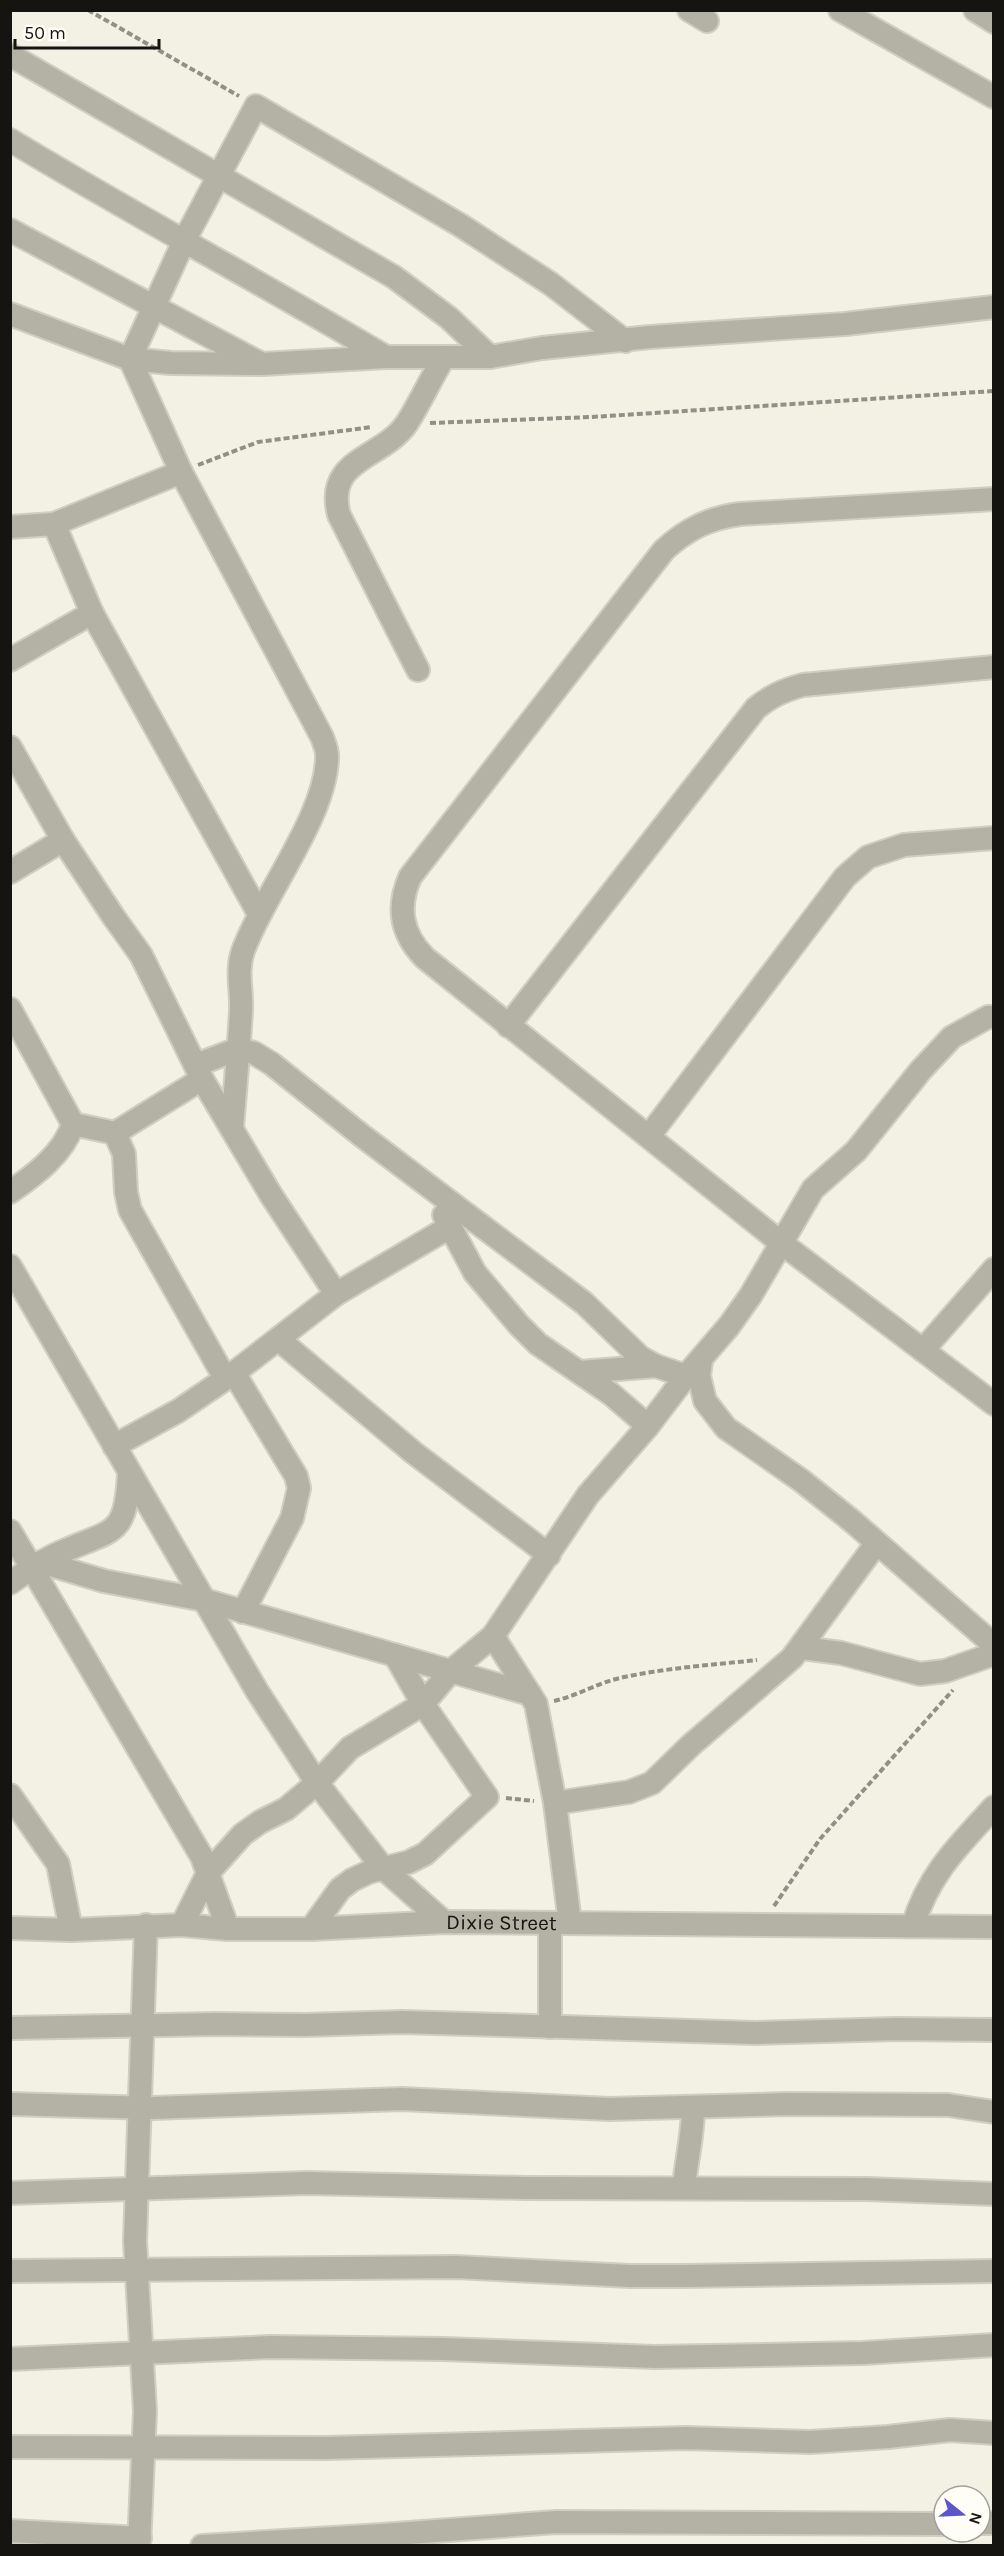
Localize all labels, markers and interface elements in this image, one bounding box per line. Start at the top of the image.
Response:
scale bar [15,12,159,50]
text: 50 m [24,22,66,44]
street label: Dixie Street [446,1910,557,1935]
north arrow [932,2484,992,2544]
text: N [965,2510,987,2527]

